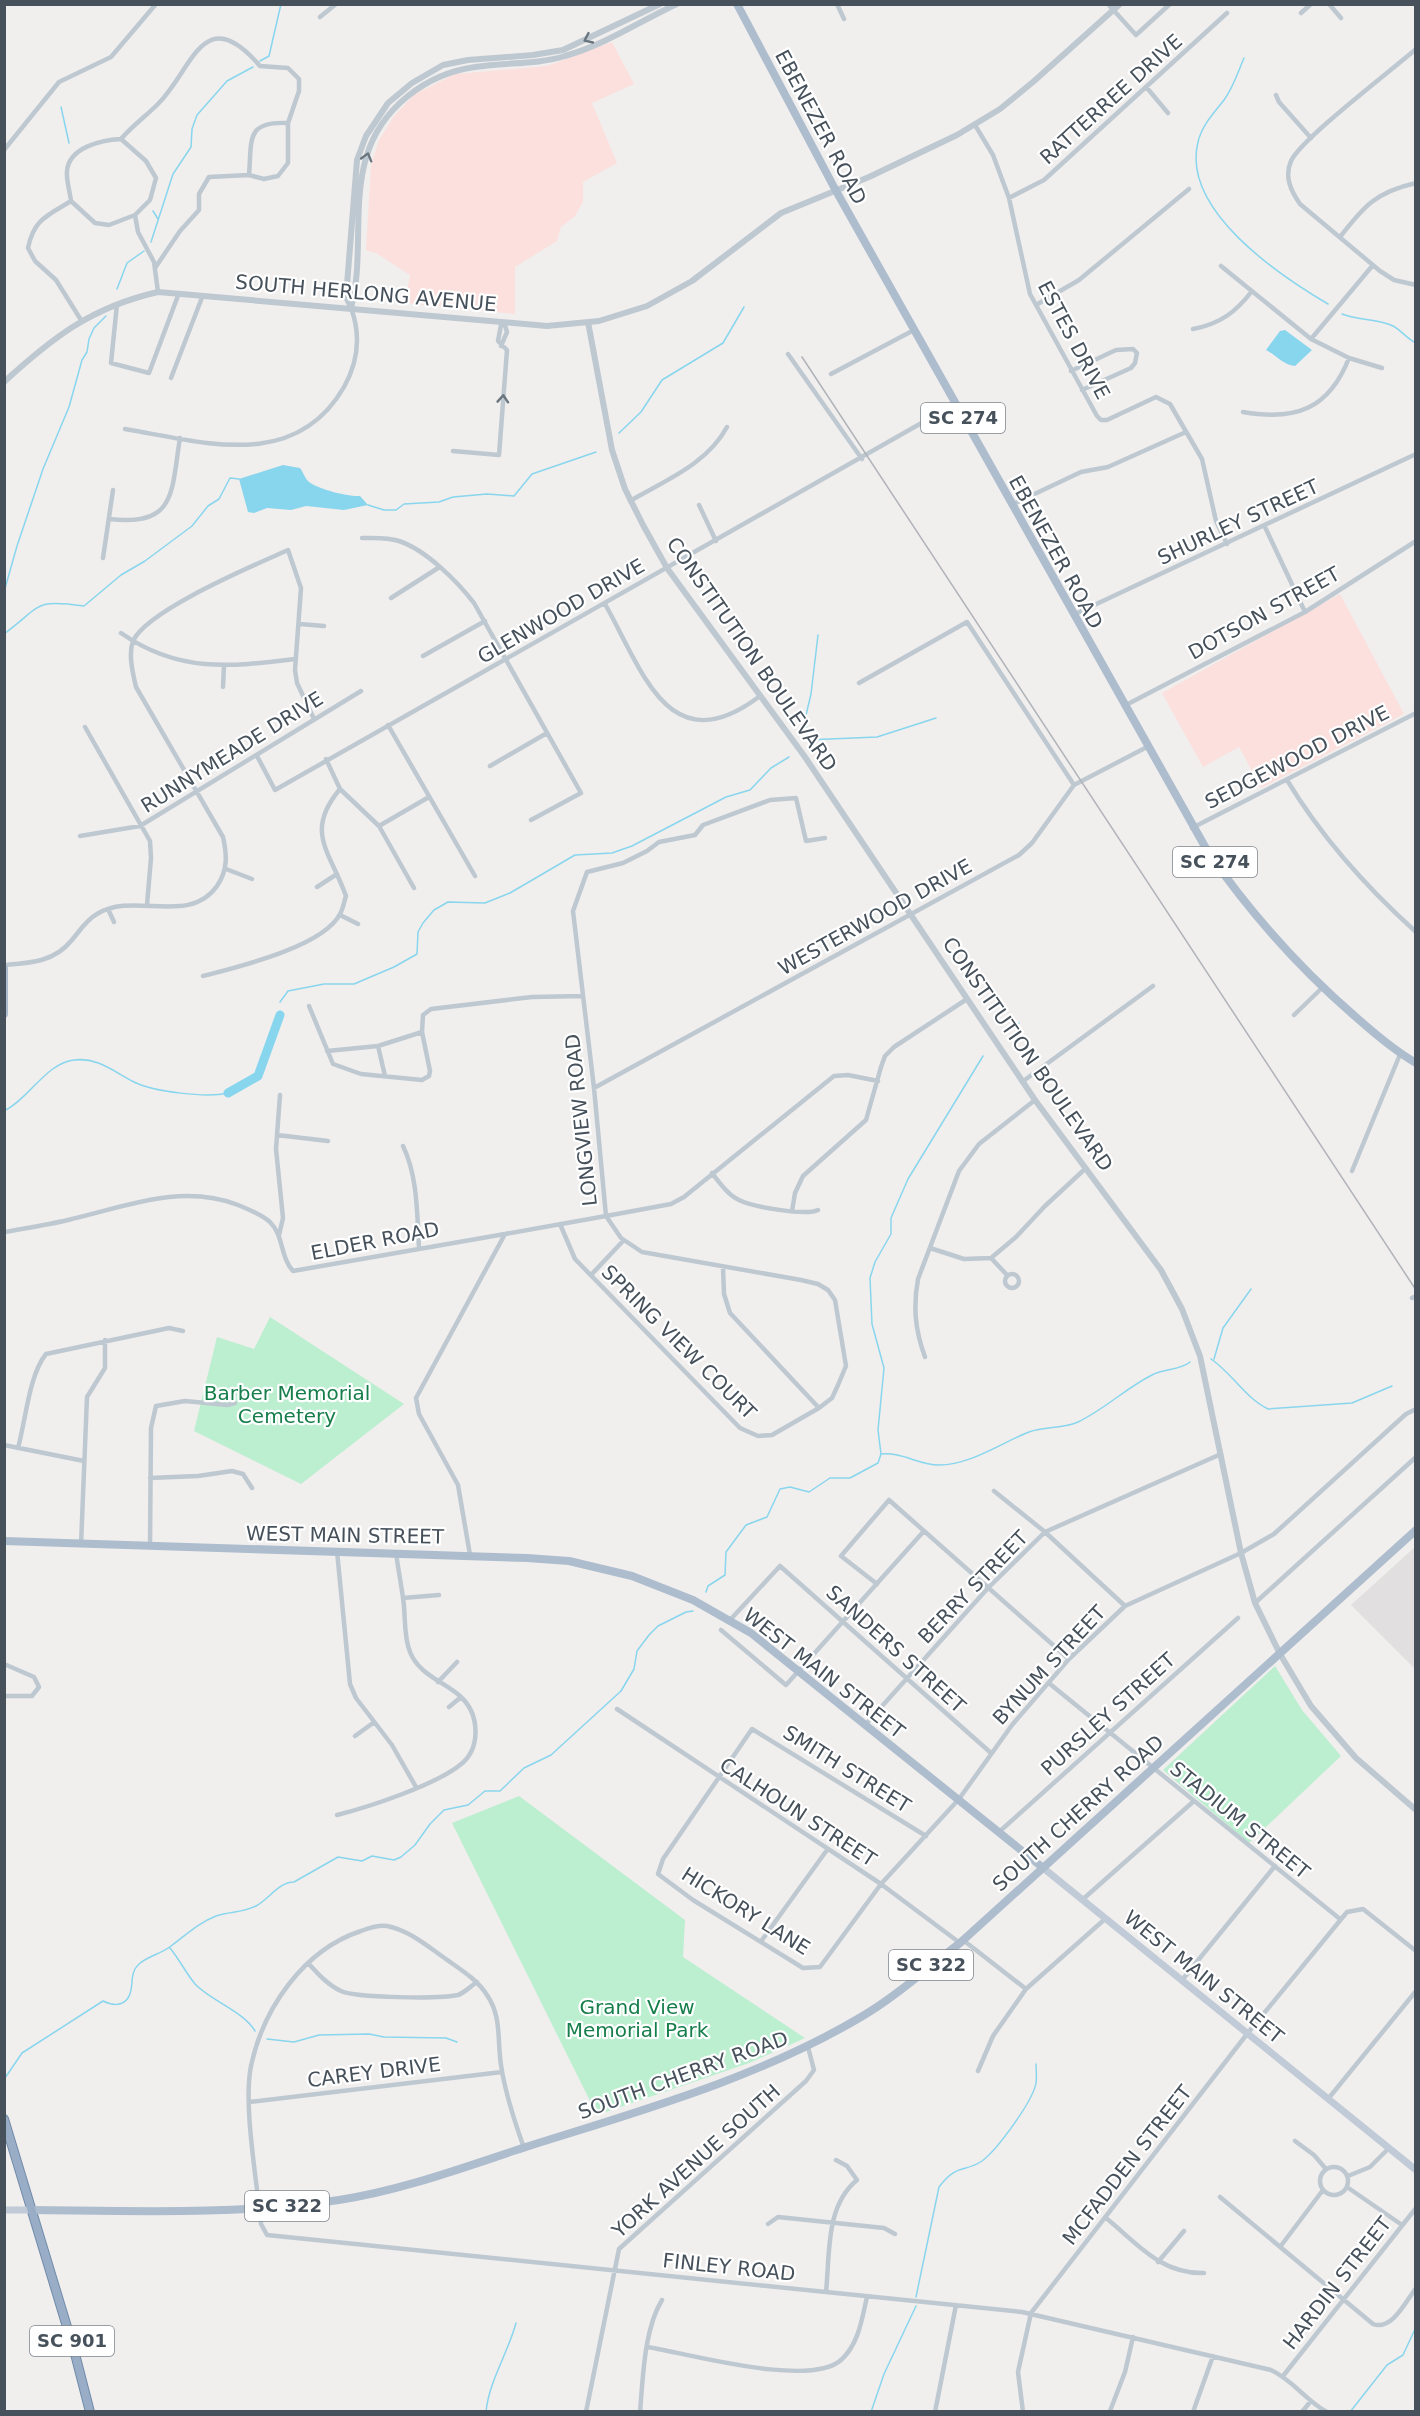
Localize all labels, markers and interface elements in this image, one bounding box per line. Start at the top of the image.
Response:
street label: RATTERREE DRIVE [1035,29,1187,169]
one-way arrow [584,32,595,44]
street label: EBENEZER ROAD [770,46,872,208]
one-way arrow [360,152,372,163]
street label: SOUTH HERLONG AVENUE [234,270,498,316]
street label: ESTES DRIVE [1033,277,1115,403]
one-way arrow [496,394,509,403]
road number: SC 274 [921,403,1005,433]
street label: EBENEZER ROAD [1004,471,1108,633]
street label: SHURLEY STREET [1154,474,1323,570]
street label: CONSTITUTION BOULEVARD [662,532,842,776]
street label: GLENWOOD DRIVE [473,553,649,669]
street label: DOTSON STREET [1184,561,1345,665]
street label: RUNNYMEADE DRIVE [137,686,327,818]
street label: SEDGEWOOD DRIVE [1201,700,1393,814]
road number: SC 274 [1173,847,1257,877]
street label: WESTERWOOD DRIVE [774,854,976,980]
street label: CONSTITUTION BOULEVARD [938,932,1118,1176]
street label: LONGVIEW ROAD [560,1033,602,1207]
street label: ELDER ROAD [309,1217,441,1265]
street label: SPRING VIEW COURT [597,1260,762,1425]
park label: Barber Memorial Cemetery [204,1381,370,1428]
street label: WEST MAIN STREET [246,1521,445,1549]
street label: BERRY STREET [913,1525,1033,1648]
street label: SANDERS STREET [821,1580,971,1718]
street label: BYNUM STREET [988,1600,1111,1730]
street label: WEST MAIN STREET [739,1603,910,1744]
street label: PURSLEY STREET [1036,1647,1180,1780]
street label: SMITH STREET [779,1720,916,1818]
street label: SOUTH CHERRY ROAD [988,1730,1168,1896]
street label: CALHOUN STREET [715,1752,881,1872]
street label: STADIUM STREET [1165,1756,1315,1884]
street label: HICKORY LANE [677,1862,815,1960]
street label: WEST MAIN STREET [1119,1905,1289,2049]
road number: SC 322 [889,1950,973,1980]
park label: Grand View Memorial Park [566,1995,709,2042]
street label: SOUTH CHERRY ROAD [575,2026,791,2124]
street label: CAREY DRIVE [306,2052,442,2092]
street label: YORK AVENUE SOUTH [606,2079,785,2243]
street label: MCFADDEN STREET [1057,2080,1197,2249]
road number: SC 322 [245,2191,329,2221]
street label: HARDIN STREET [1278,2211,1397,2354]
street label: FINLEY ROAD [662,2248,796,2286]
road number: SC 901 [30,2326,114,2356]

